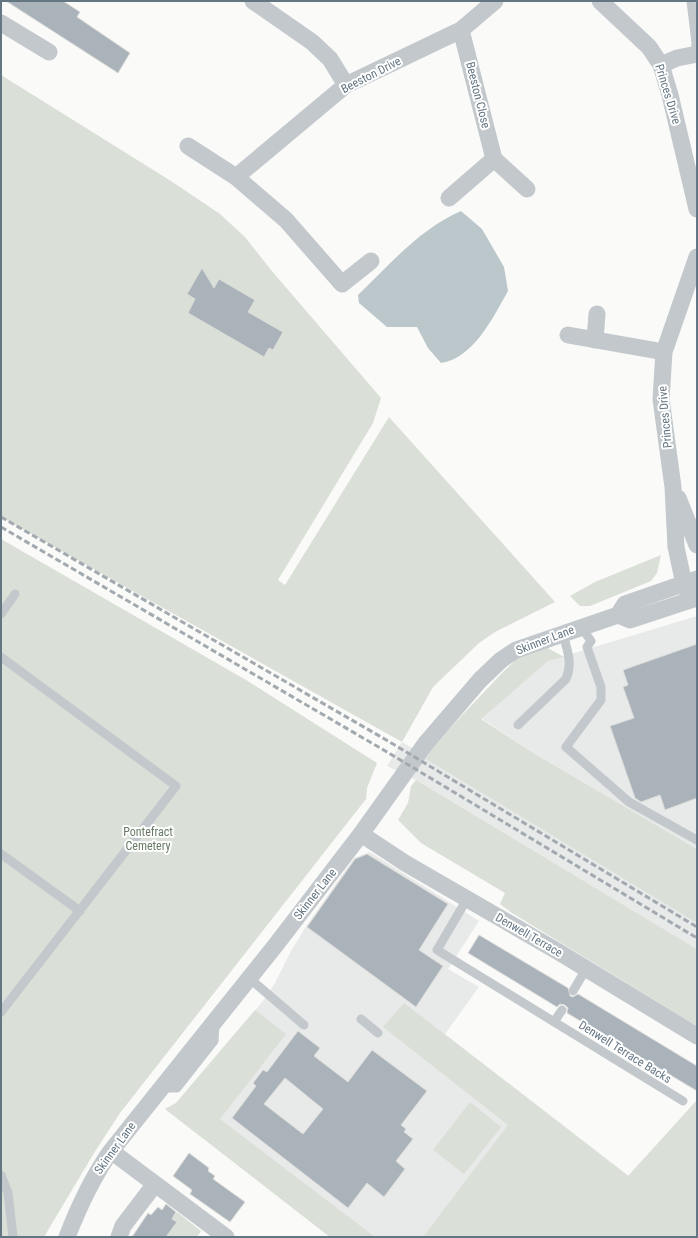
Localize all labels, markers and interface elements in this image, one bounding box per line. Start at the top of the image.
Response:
street label: Beeston Drive [339,54,404,96]
street label: Beeston Close [463,60,493,130]
street label: Princes Drive [652,62,684,126]
street label: Princes Drive [655,385,675,449]
street label: Skinner Lane [514,622,576,657]
park label: Pontefract Cemetery [123,825,173,853]
street label: Skinner Lane [291,865,340,922]
street label: Denwell Terrace [493,910,565,960]
street label: Denwell Terrace Backs [576,1018,674,1086]
street label: Skinner Lane [91,1119,139,1177]

